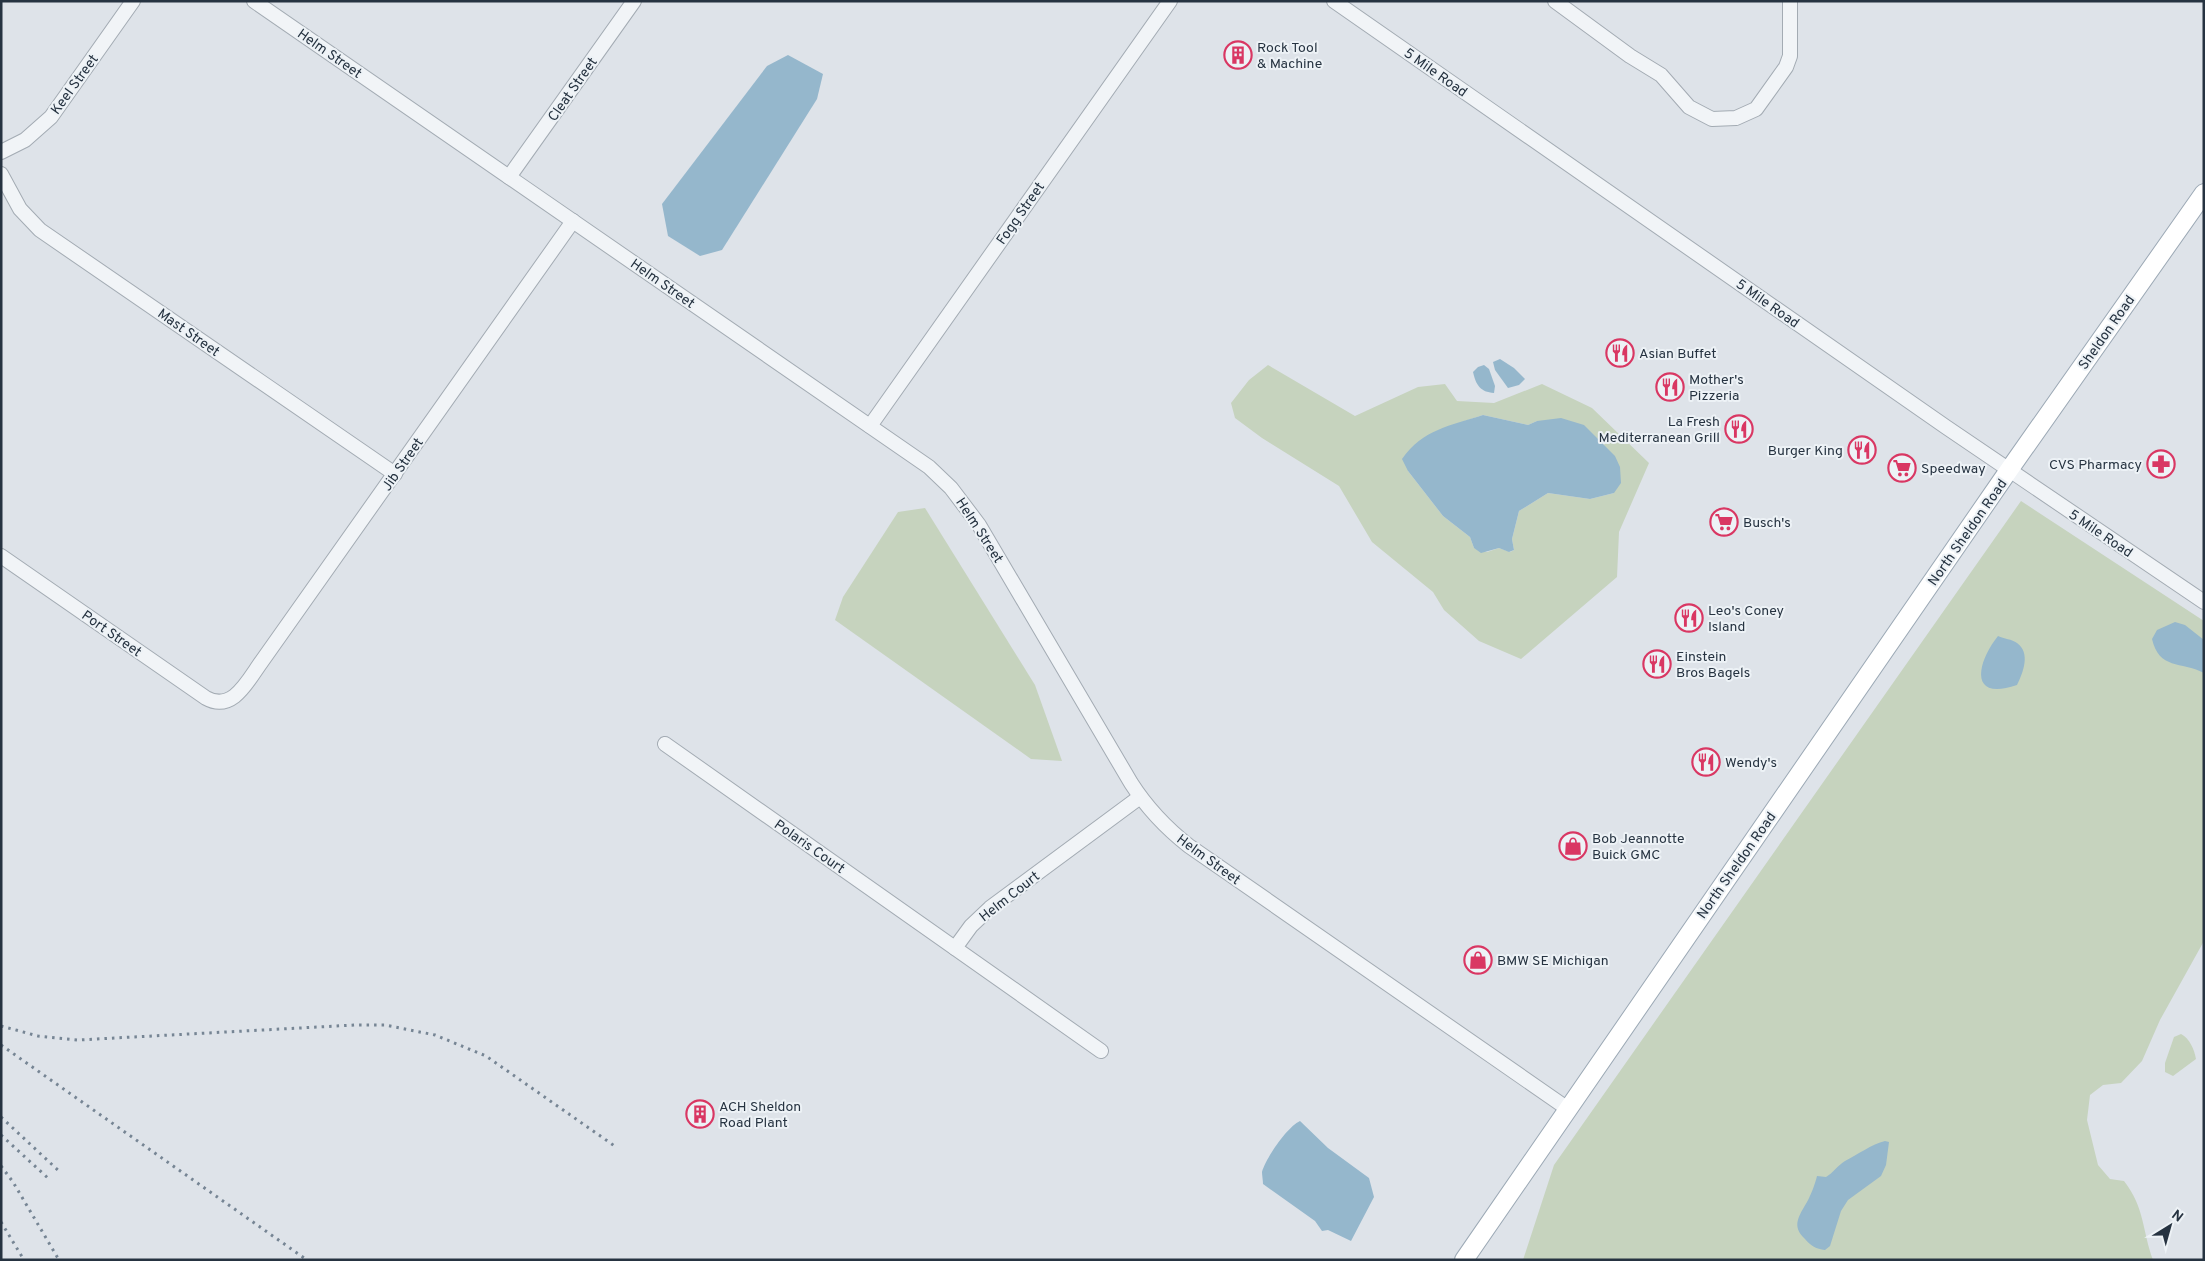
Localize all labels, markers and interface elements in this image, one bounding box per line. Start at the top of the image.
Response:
street label: Helm Street [294,26,365,83]
building icon: Rock Tool & Machine [1223,40,1253,70]
place label: Rock Tool & Machine [1257,40,1322,73]
street label: 5 Mile Road [1400,45,1470,101]
street label: Keel Street [48,52,103,118]
street label: Cleat Street [545,54,602,125]
street label: Fogg Street [994,179,1049,248]
street label: Helm Street [627,256,698,313]
street label: 5 Mile Road [1732,276,1802,332]
street label: Sheldon Road [2075,292,2139,373]
street label: Mast Street [154,306,222,361]
restaurant icon: Asian Buffet [1605,338,1635,368]
place label: Asian Buffet [1639,346,1716,363]
restaurant icon: Mother's Pizzeria [1655,372,1685,402]
place label: Mother's Pizzeria [1689,372,1744,405]
place label: La Fresh Mediterranean Grill [1598,414,1720,447]
restaurant icon: La Fresh Mediterranean Grill [1724,414,1754,444]
street label: Jib Street [379,435,428,495]
restaurant icon: Burger King [1847,435,1877,465]
place label: Burger King [1768,443,1843,460]
pharmacy icon: CVS Pharmacy [2146,449,2176,479]
supermarket icon: Speedway [1887,453,1917,483]
place label: CVS Pharmacy [2049,457,2142,474]
place label: Speedway [1921,461,1986,478]
street label: North Sheldon Road [1925,476,2011,590]
street label: Helm Street [951,495,1006,567]
supermarket icon: Busch's [1709,507,1739,537]
street label: 5 Mile Road [2065,507,2135,562]
place label: Busch's [1743,515,1791,532]
restaurant icon: Leo's Coney Island [1674,603,1704,633]
place label: Leo's Coney Island [1708,603,1784,636]
street label: Port Street [78,607,144,661]
restaurant icon: Einstein Bros Bagels [1642,649,1672,679]
place label: Einstein Bros Bagels [1676,649,1750,682]
restaurant icon: Wendy's [1691,747,1721,777]
place label: Wendy's [1725,755,1777,772]
street label: North Sheldon Road [1694,809,1780,923]
street label: Polaris Court [770,817,848,878]
street label: Helm Street [1173,831,1243,889]
shop icon: Bob Jeannotte Buick GMC [1558,831,1588,861]
place label: Bob Jeannotte Buick GMC [1592,831,1685,864]
street label: Helm Court [976,868,1044,926]
shop icon: BMW SE Michigan [1463,945,1493,975]
place label: BMW SE Michigan [1497,953,1609,970]
building icon: ACH Sheldon Road Plant [685,1099,715,1129]
place label: ACH Sheldon Road Plant [719,1099,801,1132]
north arrow [2145,1201,2195,1251]
text: N [2168,1207,2186,1227]

